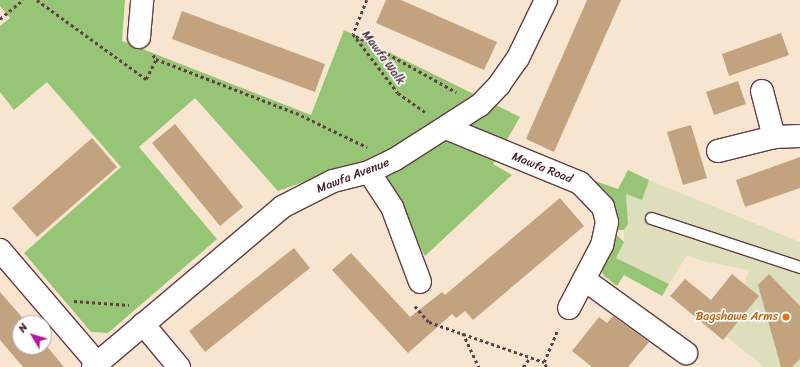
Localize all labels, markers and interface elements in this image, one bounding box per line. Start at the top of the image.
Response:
street label: Mawfa Walk [359,28,407,88]
street label: Mawfa Road [510,149,574,187]
street label: Mawfa Avenue [315,156,391,196]
place label: Bagshawe Arms [696,310,778,324]
marker: Bagshawe Arms [781,312,791,322]
north arrow [12,315,52,355]
text: N [13,319,33,337]

